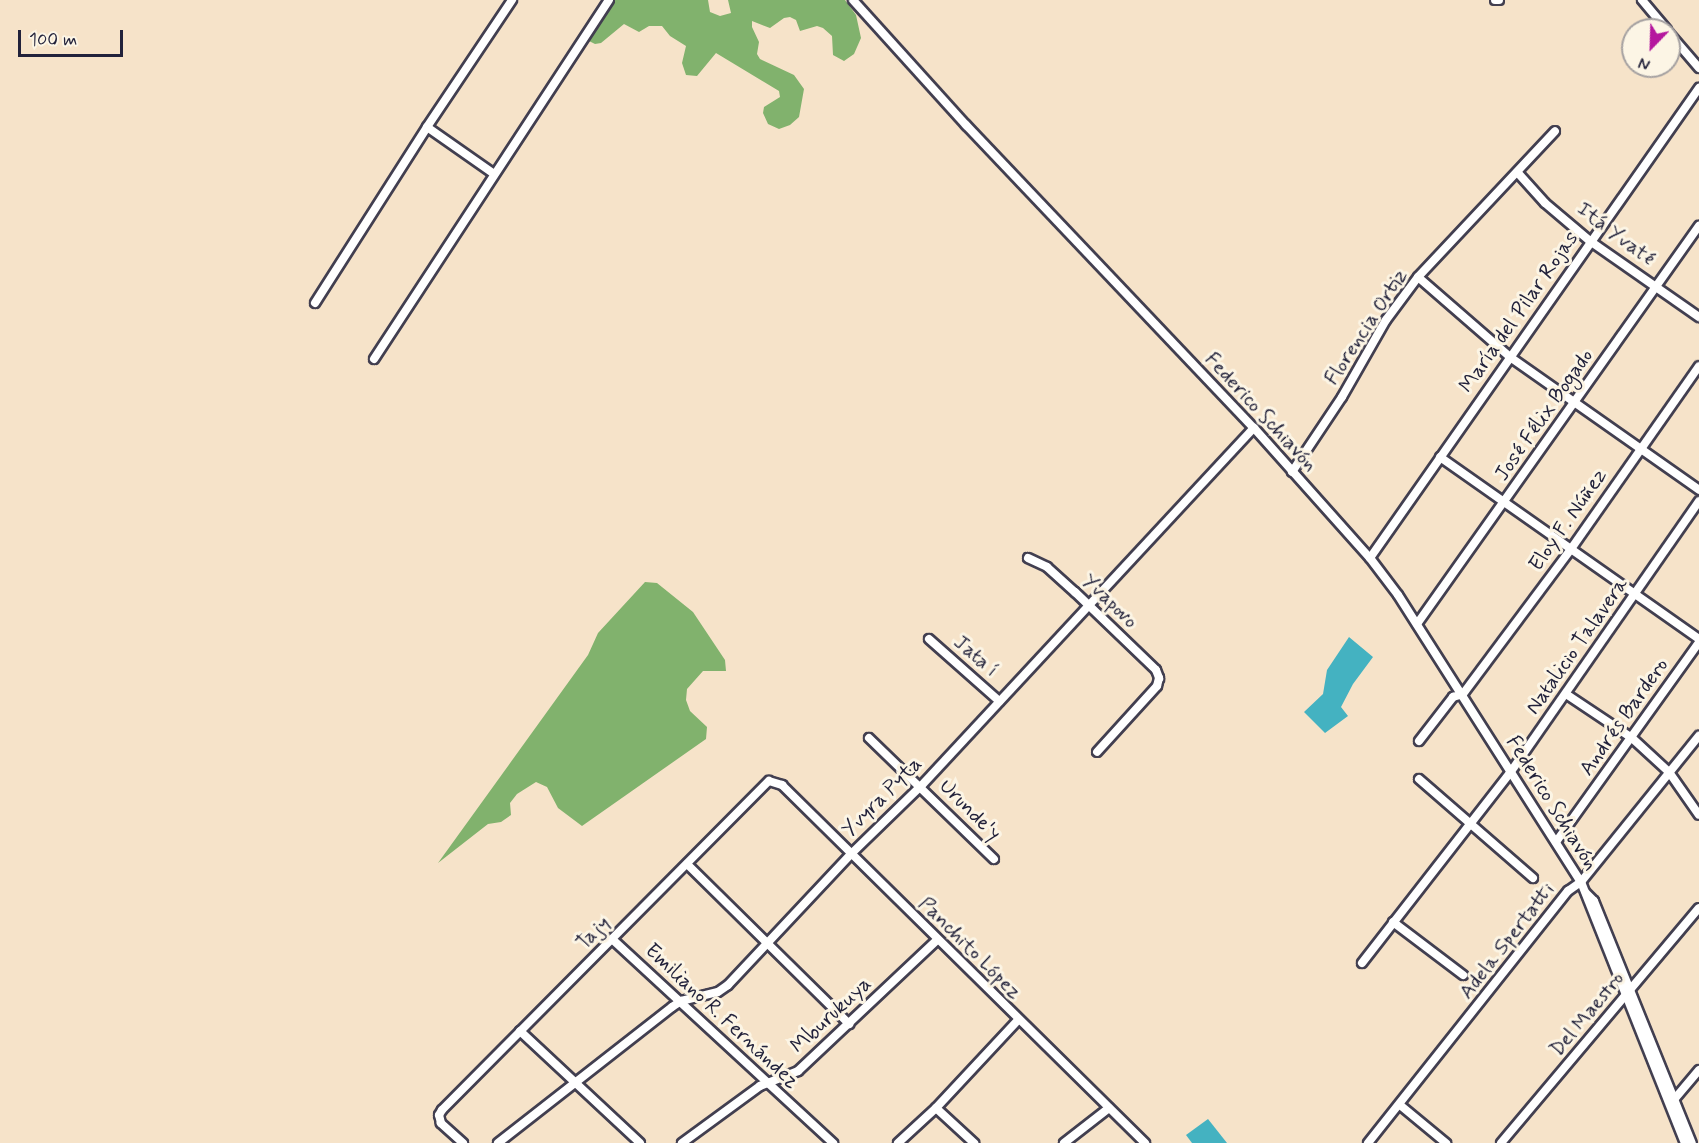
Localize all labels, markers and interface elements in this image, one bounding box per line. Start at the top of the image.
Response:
scale bar [21,18,126,56]
north arrow [1621,18,1681,78]
text: 100 m [29,28,77,52]
text: N [1636,51,1654,75]
street label: Itá Yvaté [1572,196,1660,272]
street label: María del Pilar Rojas [1455,228,1583,396]
street label: Florencia Ortiz [1319,264,1413,390]
street label: José Félix Bogado [1489,344,1599,486]
street label: Federico Schiavón [1199,347,1323,477]
street label: Eloy F. Núñez [1524,464,1612,576]
street label: Yvapovo [1077,568,1143,634]
street label: Natalicio Talavera [1522,575,1632,717]
street label: Jata í [948,630,1004,682]
street label: Andrés Bardero [1574,653,1674,781]
street label: Federico Schiavón [1500,731,1604,875]
street label: Yvyra Pyta [837,752,927,842]
street label: Urunde'y [934,774,1006,846]
street label: Adela Spertatti [1452,876,1562,1006]
street label: Panchito López [913,891,1027,1005]
street label: Tajy [571,911,615,955]
street label: Emiliano R. Fernández [640,938,804,1094]
street label: Del Maestro [1544,966,1630,1062]
street label: Mburukuya [785,971,877,1059]

